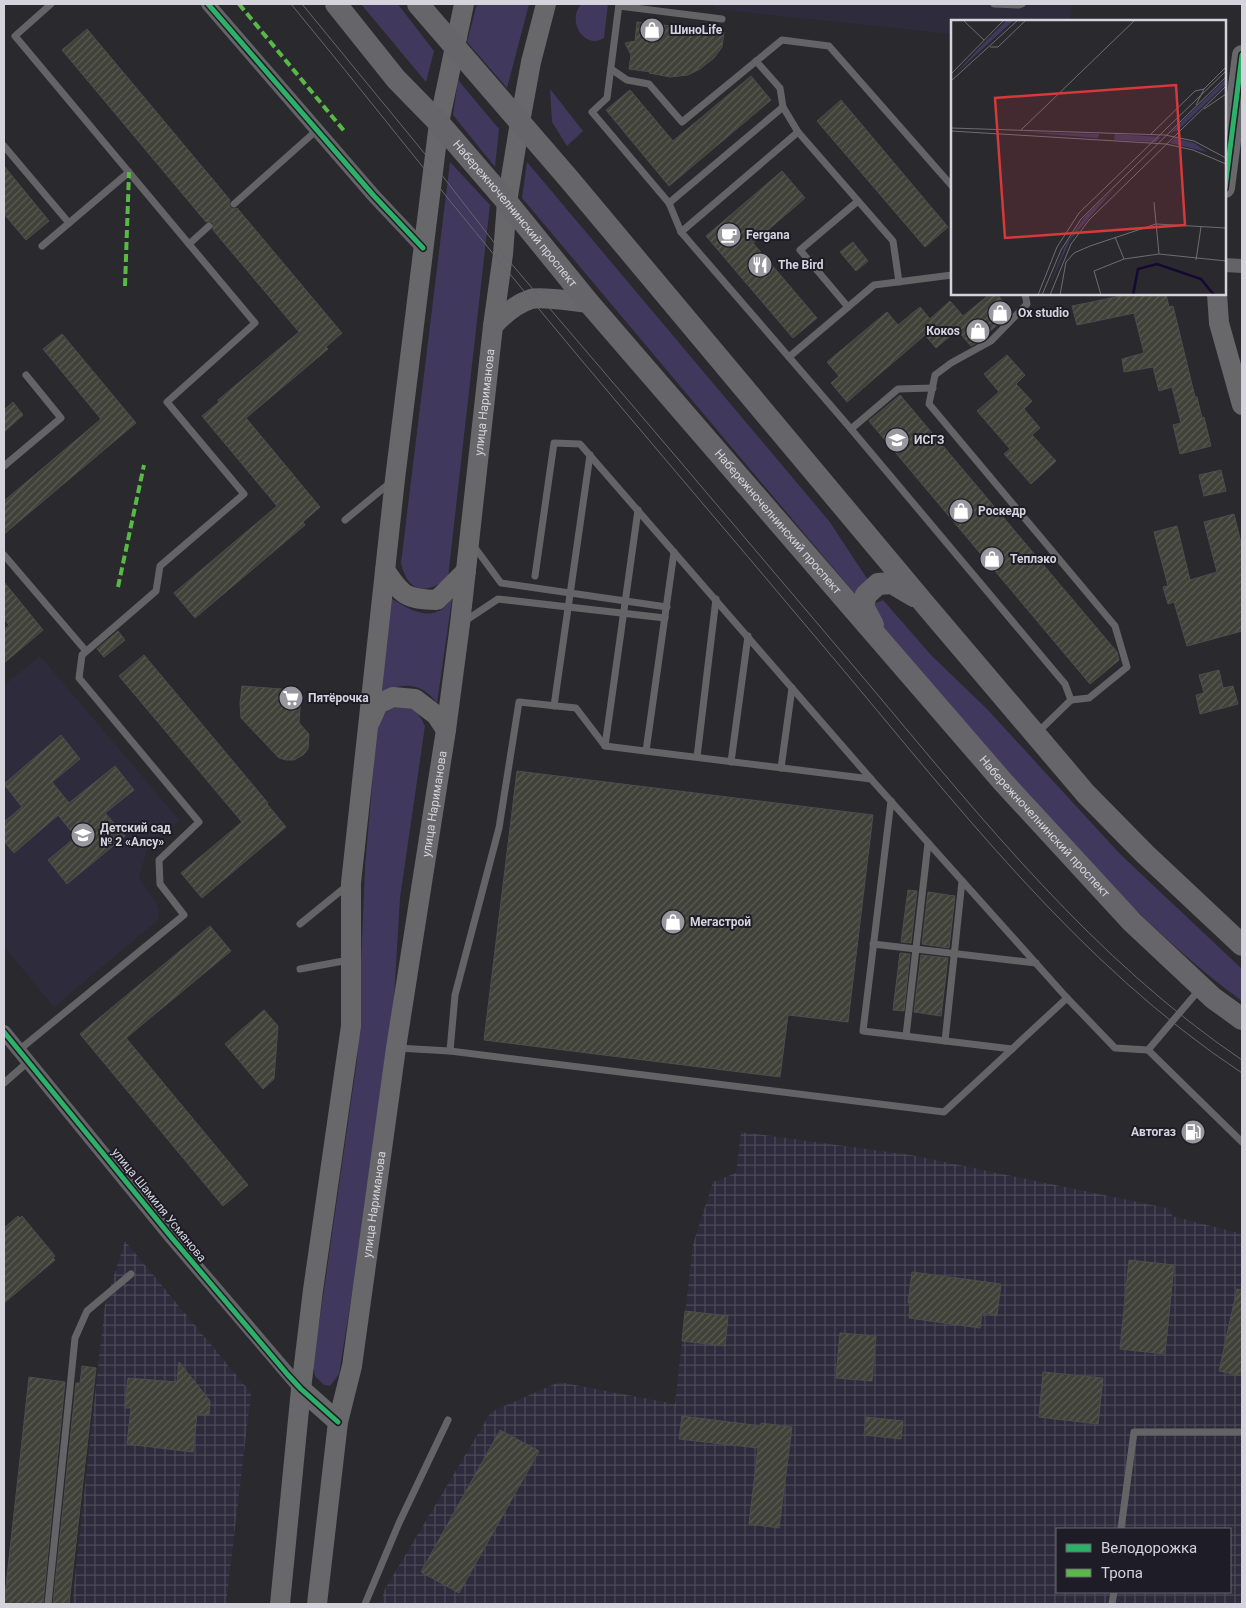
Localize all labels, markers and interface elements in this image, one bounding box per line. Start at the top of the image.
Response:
shop icon: ШиноLife [639,17,665,43]
inset map [951,20,1226,295]
place label: ШиноLife [670,23,723,37]
street label: Набережночелнинский проспект [450,137,580,290]
cafe icon: Fergana [716,222,742,248]
place label: Fergana [746,228,790,242]
restaurant icon: The Bird [747,252,773,278]
place label: The Bird [778,258,824,272]
shop icon: Ox studio [987,300,1013,326]
place label: Ox studio [1018,306,1069,320]
shop icon: Кокоs [965,318,991,344]
place label: Кокоs [926,324,960,338]
street label: улица Нариманова [472,348,497,456]
school or university icon: ИСГЗ [884,427,910,453]
place label: ИСГЗ [914,433,944,447]
street label: Набережночелнинский проспект [712,446,845,597]
shop icon: Роскедр [948,498,974,524]
place label: Роскедр [978,504,1026,518]
shop icon: Теплэко [979,546,1005,572]
place label: Теплэко [1010,552,1057,566]
supermarket icon: Пятёрочка [278,685,304,711]
place label: Пятёрочка [308,691,369,705]
street label: улица Нариманова [419,750,450,858]
street label: Набережночелнинский проспект [976,753,1113,900]
place label: Детский сад № 2 «Алсу» [100,821,171,849]
school or university icon: Детский сад № 2 «Алсу» [70,822,96,848]
shop icon: Мегастрой [660,909,686,935]
place label: Мегастрой [690,915,751,929]
fuel station icon: Автогаз [1180,1119,1206,1145]
place label: Автогаз [1131,1125,1176,1139]
street label: улица Шамиля Усманова [109,1145,209,1265]
street label: улица Нариманова [360,1150,389,1259]
legend [1056,1528,1231,1593]
text: Велодорожка [1101,1539,1197,1557]
text: Тропа [1101,1564,1143,1582]

